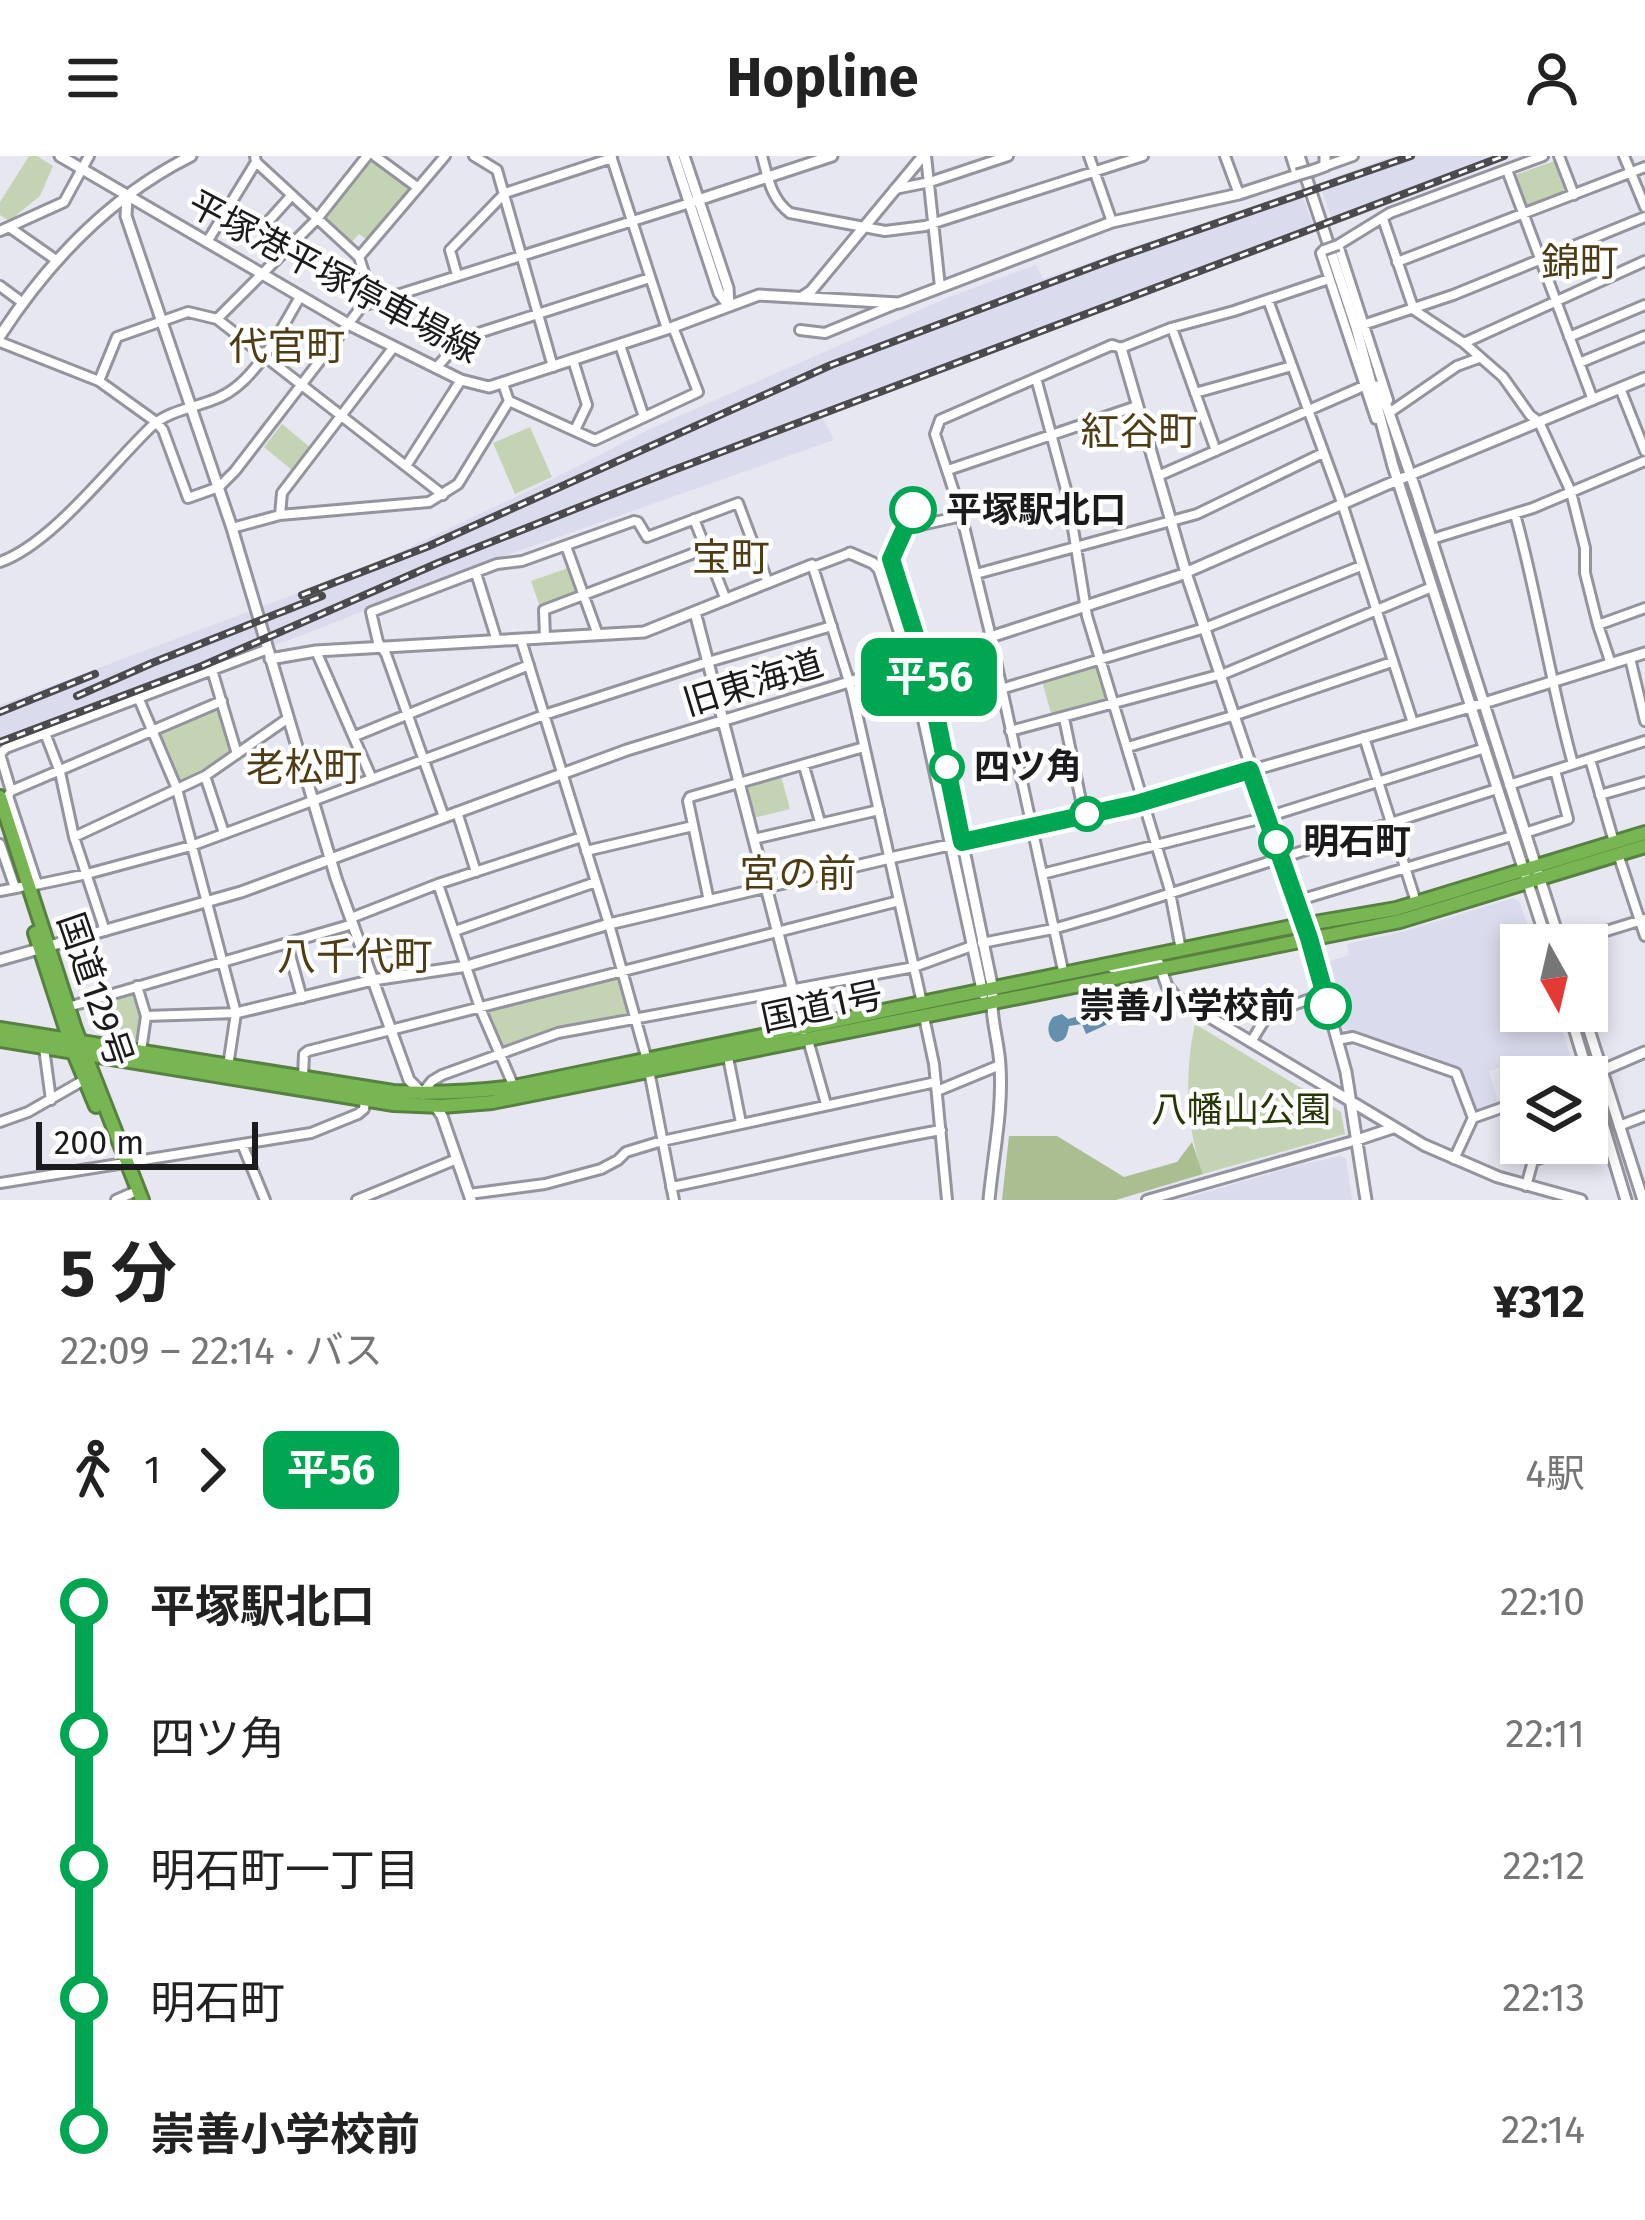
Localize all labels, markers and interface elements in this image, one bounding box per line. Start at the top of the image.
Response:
icon: menu [60,45,126,111]
icon: person [1519,45,1585,111]
text: Hopline [727,46,918,110]
street label: 平塚港平塚停車場線 [181,182,487,372]
district label: 錦町 [1541,240,1619,286]
district label: 代官町 [228,324,346,370]
district label: 紅谷町 [1080,409,1198,455]
marker: 平塚駅北口 [891,488,935,532]
place label: 平塚駅北口 [946,488,1126,532]
district label: 宝町 [692,535,770,581]
line badge: 平56 [860,638,998,716]
street label: 旧東海道 [678,641,828,725]
text: 平56 [885,652,973,702]
district label: 老松町 [245,745,363,791]
place label: 四ツ角 [974,745,1082,789]
marker: 四ツ角 [931,751,963,783]
unlabelled marker [1071,798,1103,830]
place label: 明石町 [1303,820,1411,864]
marker: 明石町 [1260,826,1292,858]
district label: 宮の前 [739,851,857,897]
street label: 国道129号 [48,907,142,1073]
north arrow [1500,924,1608,1032]
map controls [1500,924,1608,1164]
district label: 八千代町 [277,934,433,980]
street label: 国道1号 [757,973,887,1041]
place label: 崇善小学校前 [1079,984,1295,1028]
marker: 崇善小学校前 [1306,984,1350,1028]
button: layers [1500,1056,1608,1164]
park label: 八幡山公園 [1151,1088,1331,1132]
scale bar [36,1116,258,1169]
text: 200 m [54,1123,144,1163]
text: 5 分 [60,1234,177,1313]
text: ¥312 [1494,1275,1585,1329]
text: 22:09 – 22:14 · バス [60,1328,383,1374]
icon: walk [60,1437,126,1503]
icon: forward [179,1437,245,1503]
text: 平56 [287,1445,375,1495]
text: 1 [144,1447,161,1493]
text: 4駅 [1525,1451,1585,1497]
text: 22:10 [1500,1579,1585,1625]
text: 平塚駅北口 [150,1580,375,1634]
text: 22:11 [1505,1711,1585,1757]
text: 四ツ角 [150,1712,285,1766]
text: 22:12 [1502,1843,1585,1889]
text: 明石町一丁目 [150,1844,420,1898]
text: 22:13 [1502,1975,1585,2021]
text: 明石町 [150,1976,285,2030]
text: 22:14 [1501,2107,1585,2153]
text: 崇善小学校前 [150,2108,420,2162]

